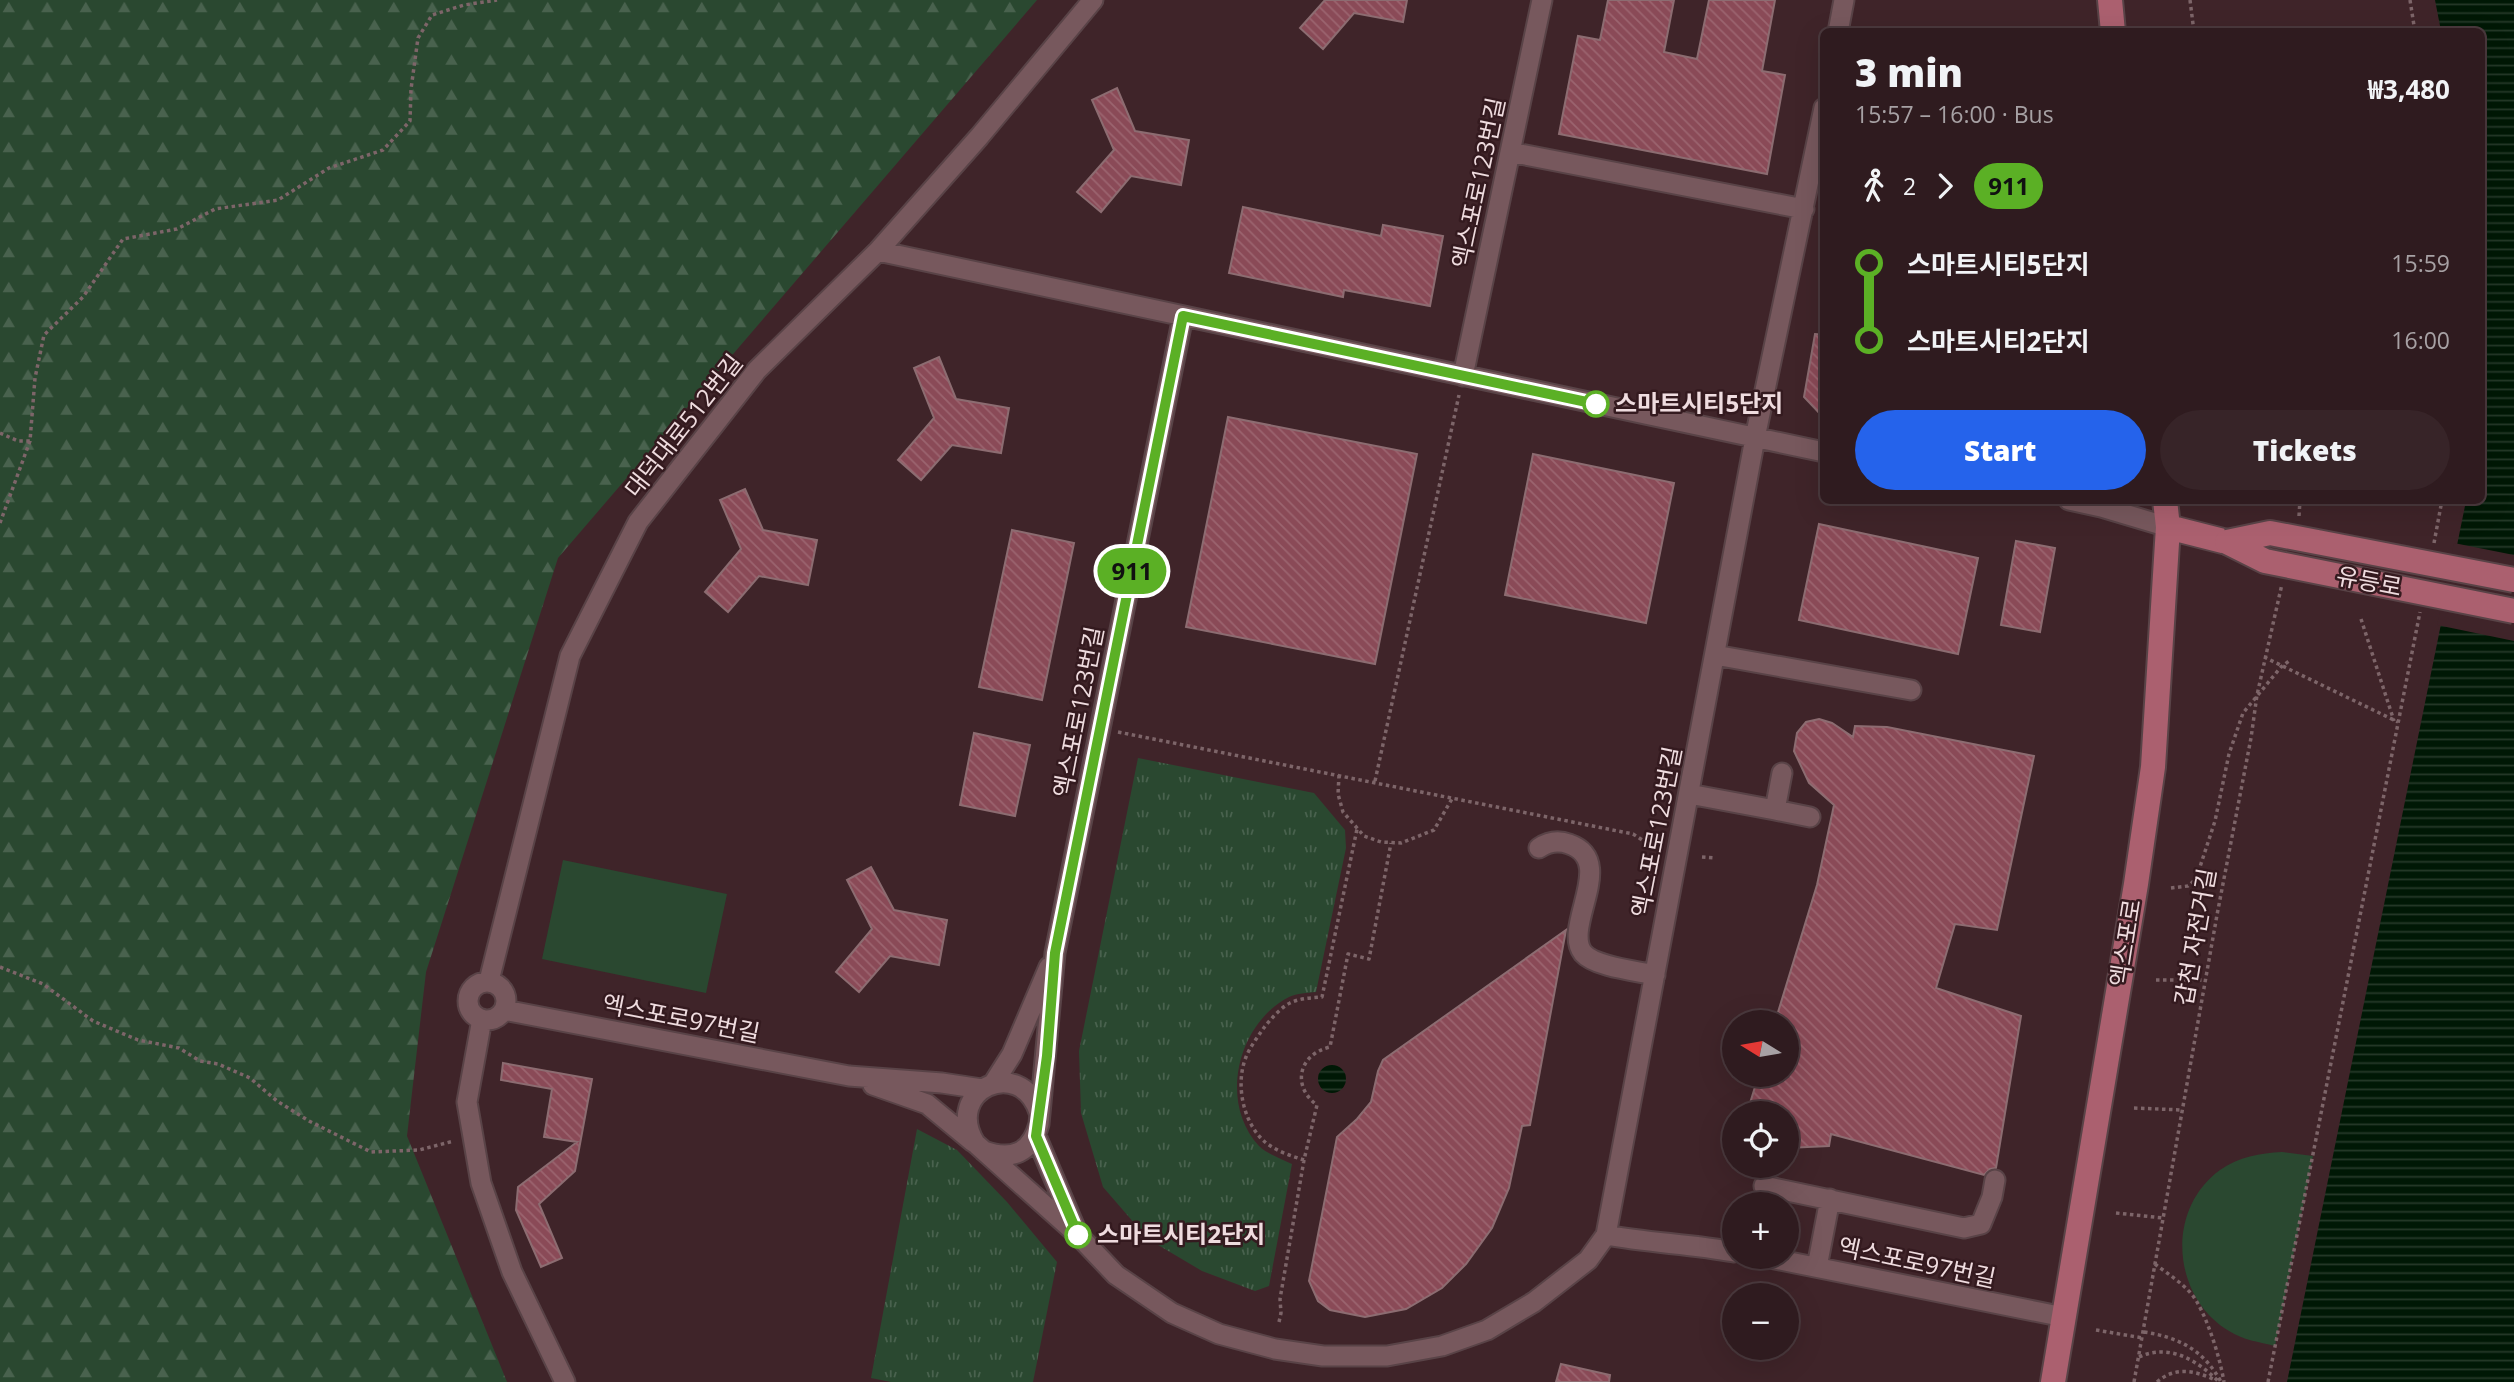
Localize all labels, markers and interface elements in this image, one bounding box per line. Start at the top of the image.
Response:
text: 3 min [1855,46,1963,98]
text: ₩3,480 [2368,71,2450,107]
street label: 엑스포로123번길 [1443,94,1512,271]
text: 15:57 – 16:00 · Bus [1855,98,2054,130]
icon: walk [1855,167,1893,205]
icon: forward [1926,167,1964,205]
text: 911 [1988,169,2029,202]
text: 2 [1903,170,1916,202]
text: 스마트시티5단지 [1907,246,2089,282]
text: 15:59 [2391,247,2450,279]
text: 스마트시티2단지 [1907,323,2089,359]
text: 16:00 [2391,324,2450,356]
street label: 대덕대로512번길 [616,346,749,504]
place label: 스마트시티5단지 [1615,386,1783,419]
marker: 스마트시티5단지 [1583,391,1609,417]
button: Start [1855,410,2146,490]
button: Tickets [2160,410,2450,490]
line badge: 911 [1092,548,1172,594]
text: 911 [1111,554,1153,587]
street label: 유등로 [2334,558,2405,603]
street label: 엑스포로123번길 [1045,623,1110,800]
street label: 엑스포로123번길 [1623,743,1688,920]
street label: 갑천 자전거길 [2166,866,2223,1008]
street label: 엑스포로 [2101,897,2148,989]
street label: 엑스포로97번길 [600,986,763,1049]
north arrow [1722,1010,1799,1087]
map controls [1722,1010,1799,1360]
button: locate [1722,1101,1799,1178]
button: + [1722,1192,1799,1269]
place label: 스마트시티2단지 [1097,1217,1265,1250]
marker: 스마트시티2단지 [1065,1222,1091,1248]
street label: 엑스포로97번길 [1836,1229,1999,1294]
button: − [1722,1283,1799,1360]

